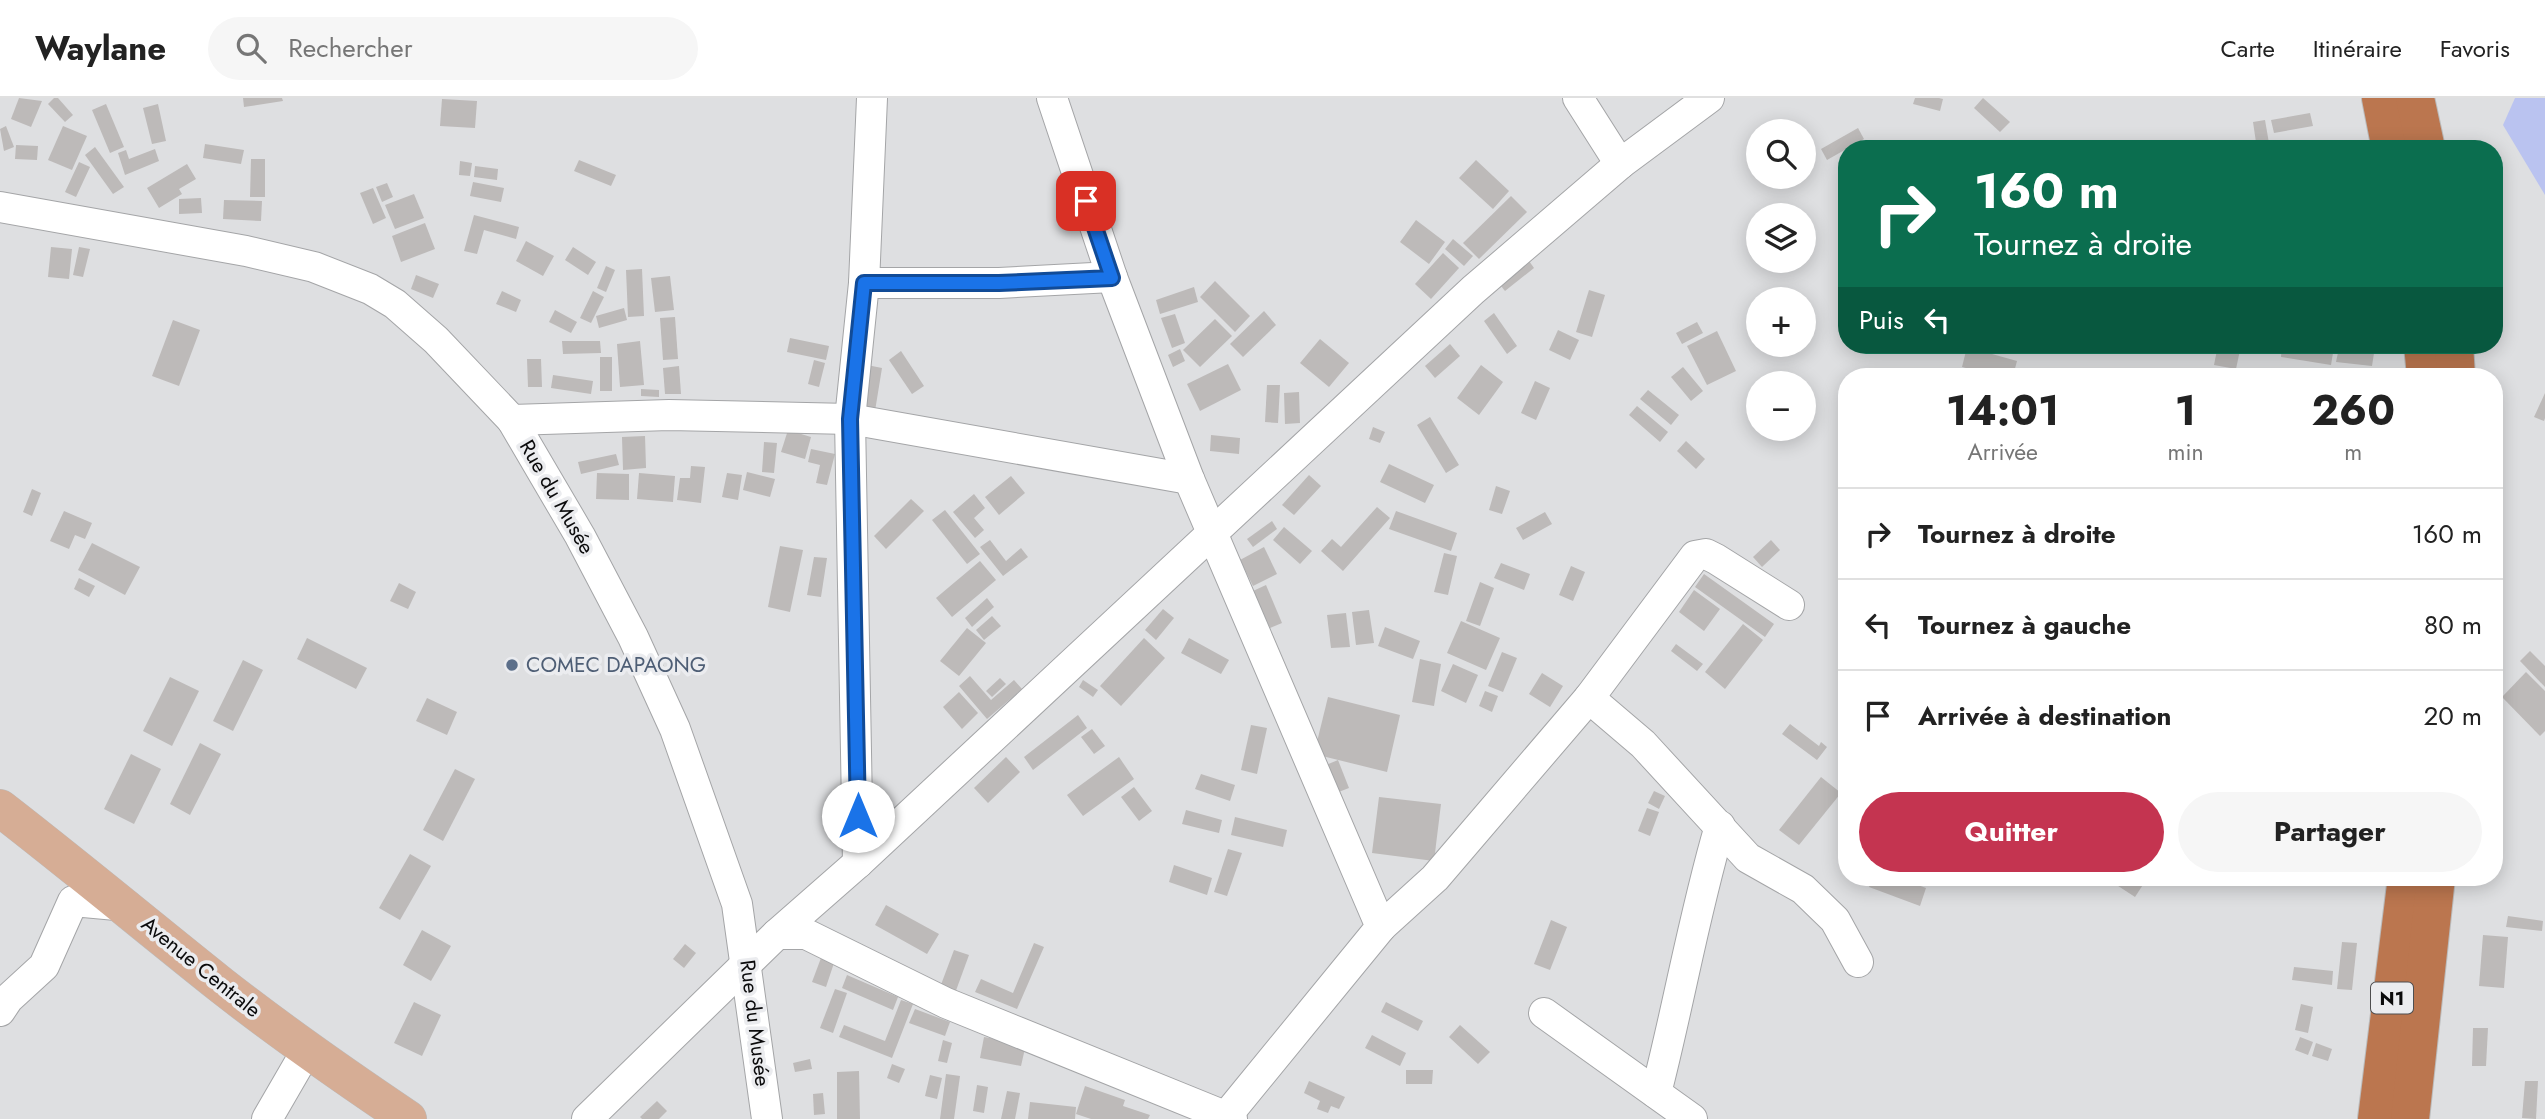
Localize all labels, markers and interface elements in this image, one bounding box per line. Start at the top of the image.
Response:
search box [208,17,698,80]
text: Waylane [35,25,166,72]
icon: search [232,29,270,67]
text: Rechercher [288,29,413,67]
text: Carte [2220,31,2275,66]
text: Itinéraire [2313,31,2402,66]
text: Favoris [2440,31,2510,66]
map controls [1746,119,1816,441]
button: search [1746,119,1816,189]
text: 160 m [1974,156,2119,226]
icon: right [1859,168,1950,259]
pin [1056,171,1116,231]
icon: arrive [1067,182,1105,220]
button: layers [1746,203,1816,273]
text: Tournez à droite [1974,221,2192,267]
button: + [1746,287,1816,357]
text: Puis [1859,301,1904,339]
icon: left [1918,301,1956,339]
button: − [1746,371,1816,441]
text: 14:01 [1946,380,2059,441]
text: 1 [2175,380,2196,441]
text: 260 [2312,380,2395,441]
street label: Rue du Musée [512,434,602,560]
text: Arrivée [1968,435,2038,469]
text: min [2167,435,2203,469]
text: m [2344,435,2362,469]
icon: right [1859,515,1897,553]
text: Tournez à droite [1918,515,2116,553]
text: 160 m [2412,515,2482,553]
icon: left [1859,606,1897,644]
text: Tournez à gauche [1918,606,2131,644]
text: 80 m [2424,606,2482,644]
place label: COMEC DAPAONG [526,650,706,680]
marker: COMEC DAPAONG [504,657,520,673]
icon: arrive [1859,697,1897,735]
text: Arrivée à destination [1918,697,2171,735]
text: 20 m [2424,697,2482,735]
position arrow [821,779,895,853]
button: Quitter [1859,792,2164,872]
button: Partager [2178,792,2482,872]
street label: Avenue Centrale [135,909,267,1025]
street label: Rue du Musée [732,958,778,1088]
road number: N1 [2371,983,2413,1014]

